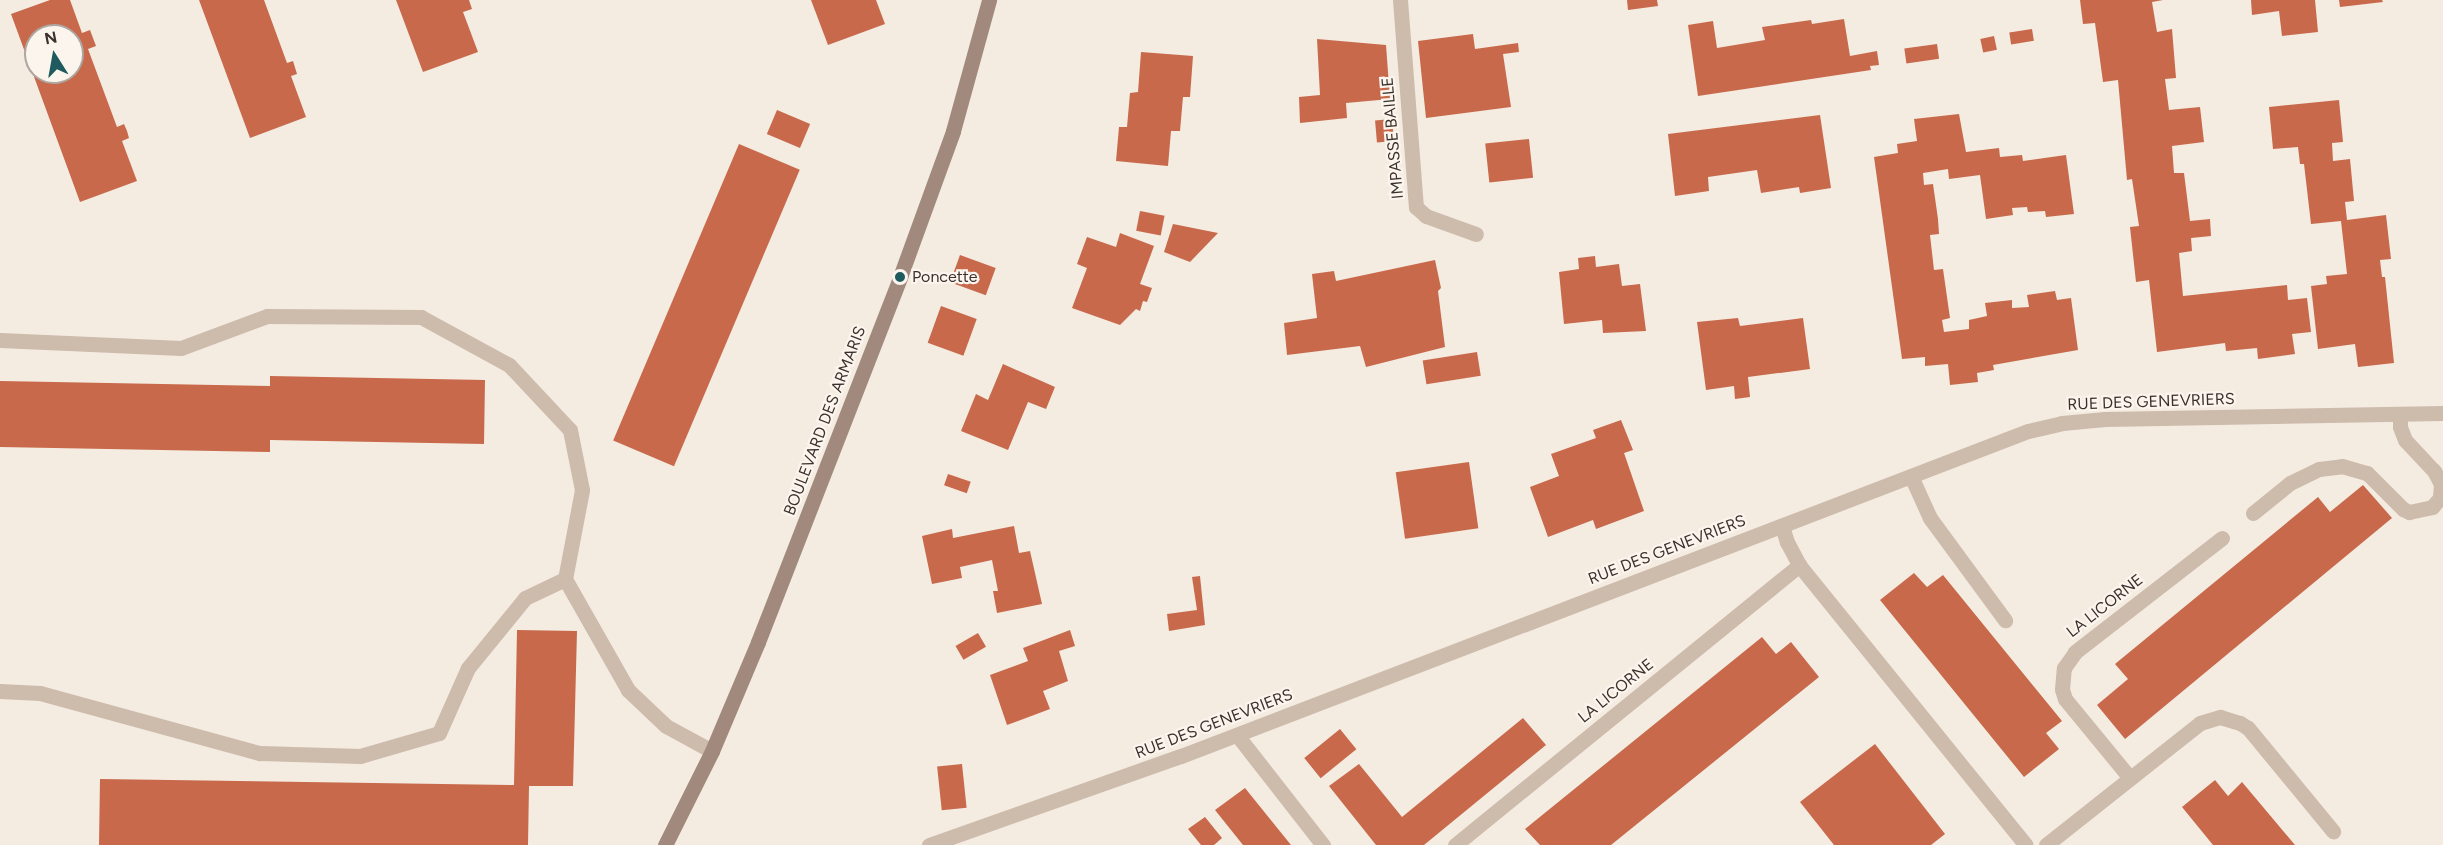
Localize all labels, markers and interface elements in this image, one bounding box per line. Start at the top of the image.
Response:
north arrow [24,24,84,84]
text: N [43,27,59,48]
street label: IMPASSE BAILLE [1378,76,1408,200]
place label: Poncette [912,267,977,287]
marker: Poncette [893,270,907,284]
street label: BOULEVARD DES ARMARIS [780,324,870,518]
street label: RUE DES GENEVRIERS [2067,389,2235,415]
street label: RUE DES GENEVRIERS [1585,511,1749,589]
street label: LA LICORNE [2063,570,2147,642]
street label: LA LICORNE [1574,655,1658,727]
street label: RUE DES GENEVRIERS [1132,685,1296,763]

